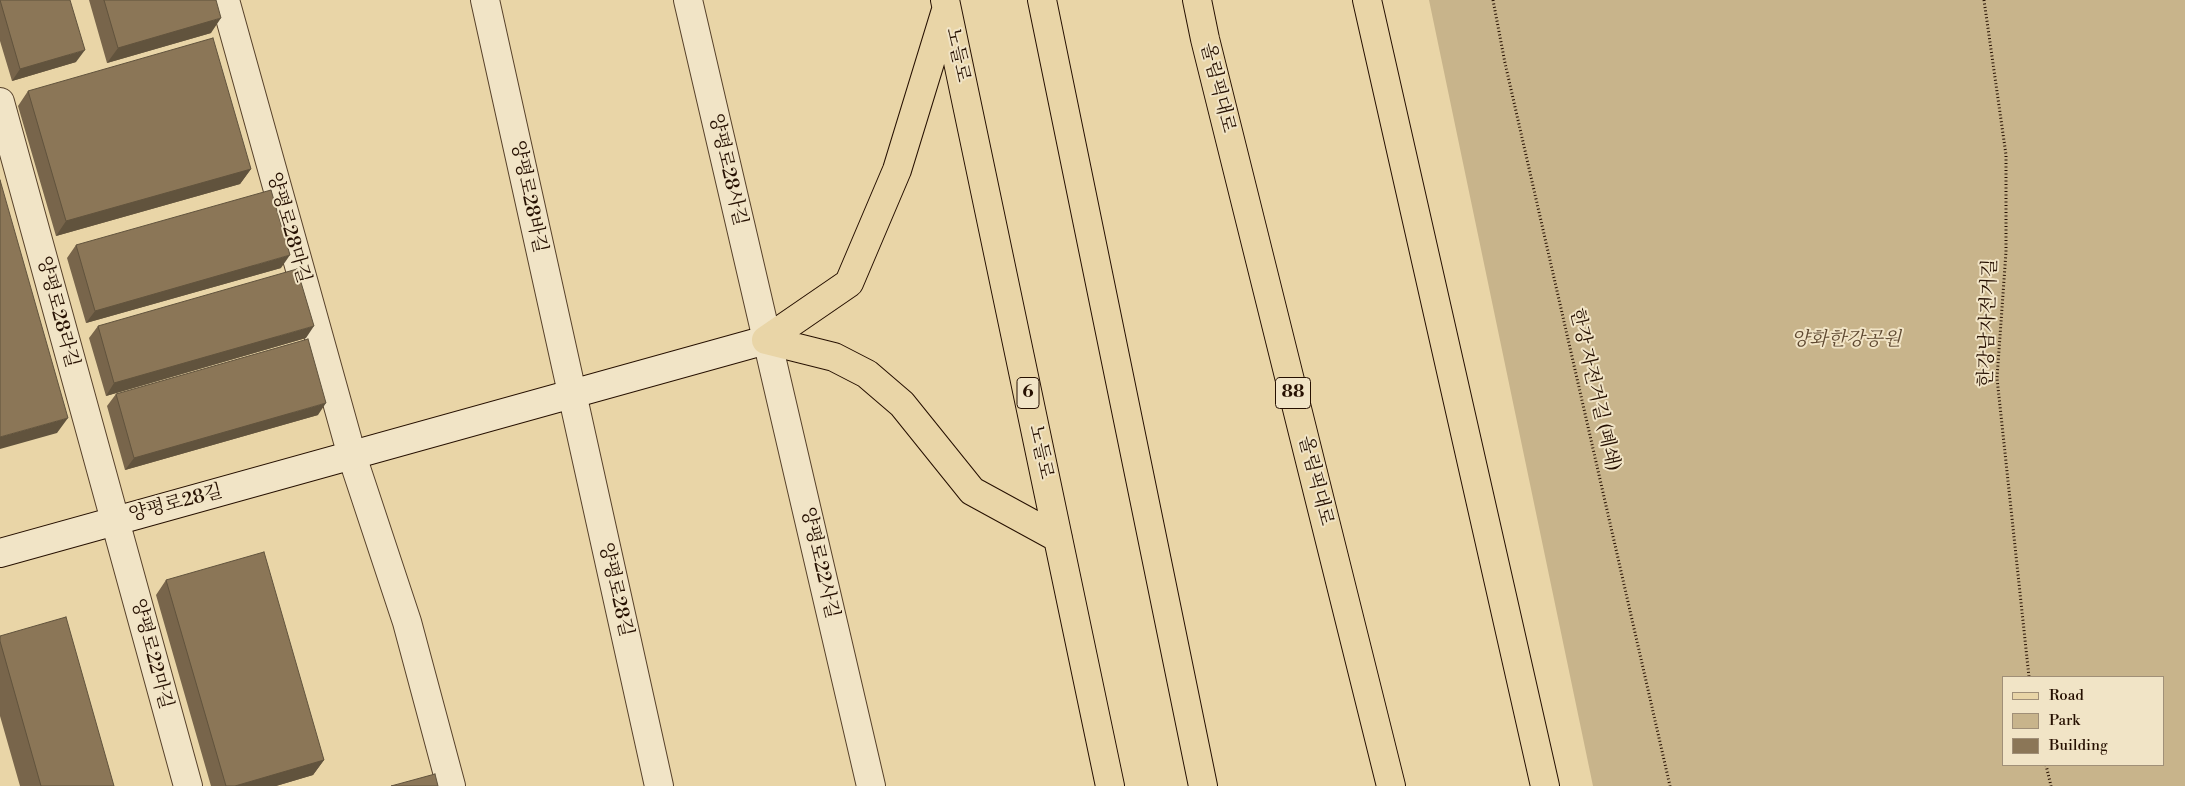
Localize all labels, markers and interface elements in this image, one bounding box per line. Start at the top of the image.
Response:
street label: 노들로 [940,26,974,84]
street label: 올림픽대로 [1195,41,1239,135]
street label: 양평로28사길 [703,112,751,228]
street label: 양평로28바길 [505,139,551,255]
street label: 양평로28마길 [261,170,315,286]
street label: 양평로28라길 [31,254,83,370]
street label: 한강남자전거길 [1975,258,2003,388]
street label: 한강 자전거길 (폐쇄) [1564,306,1624,474]
park label: 양화한강공원 [1791,329,1901,351]
road number: 6 [1017,378,1039,408]
road number: 88 [1276,378,1310,408]
street label: 노들로 [1023,423,1057,481]
street label: 올림픽대로 [1293,434,1337,528]
street label: 양평로28길 [127,481,225,527]
street label: 양평로22사길 [795,505,843,621]
street label: 양평로28길 [593,541,637,639]
street label: 양평로22마길 [125,596,177,712]
legend [2002,676,2165,766]
text: Road [2049,686,2084,705]
text: Park [2049,711,2080,730]
text: Building [2049,736,2108,755]

